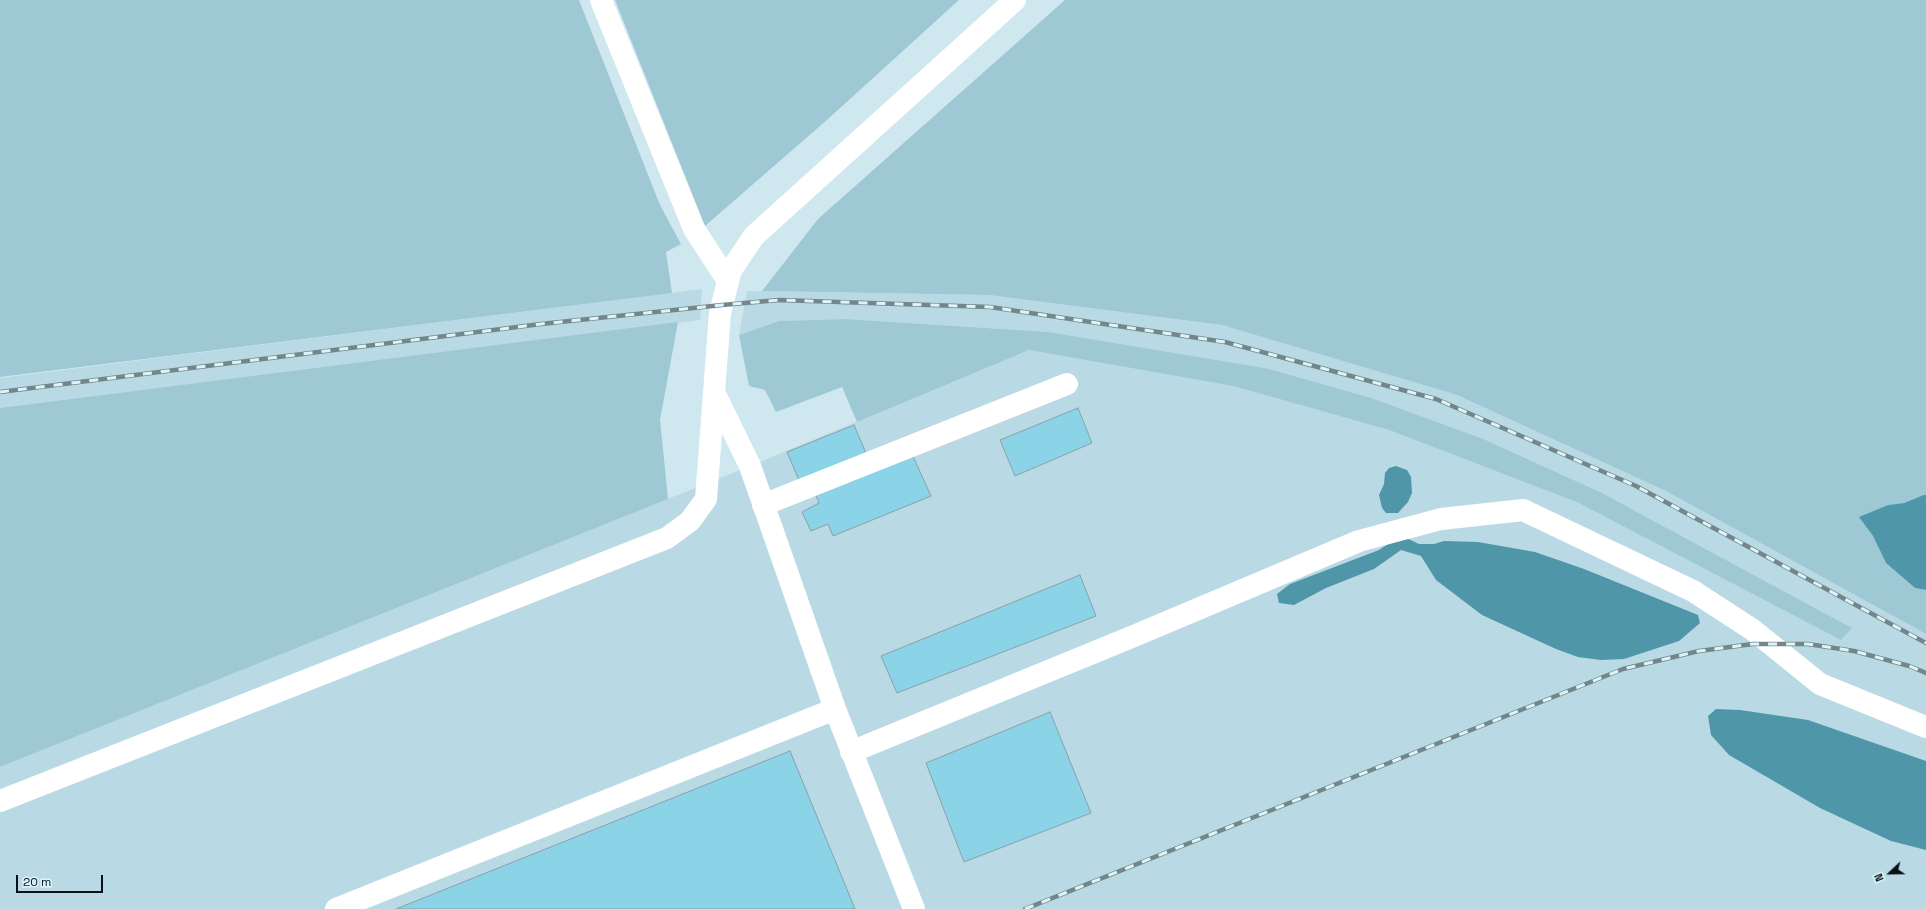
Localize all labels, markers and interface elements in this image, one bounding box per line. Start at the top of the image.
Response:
north arrow [1870,853,1910,893]
scale bar [18,867,105,893]
text: N [1871,871,1887,884]
text: 20 m [23,874,51,890]

